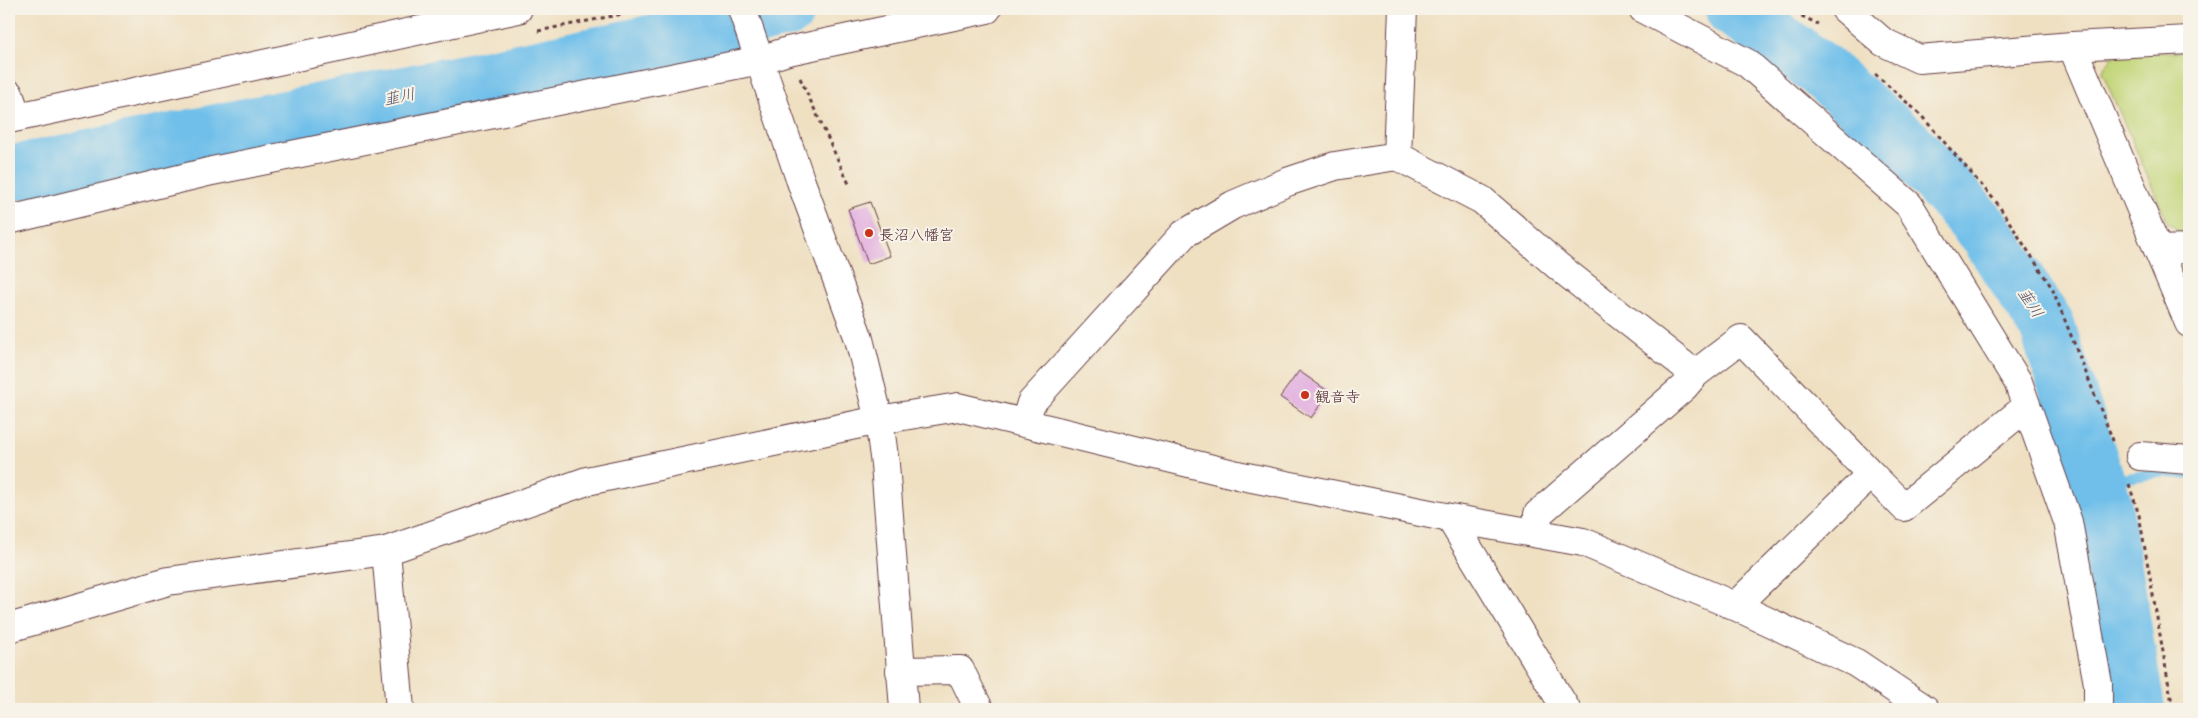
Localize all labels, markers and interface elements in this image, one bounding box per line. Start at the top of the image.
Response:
water label: 韮川 [381,80,417,110]
place label: 長沼八幡宮 [879,222,954,245]
marker: 長沼八幡宮 [863,227,875,239]
water label: 韮川 [2013,282,2051,322]
place label: 観音寺 [1315,384,1360,407]
marker: 観音寺 [1299,389,1311,401]

